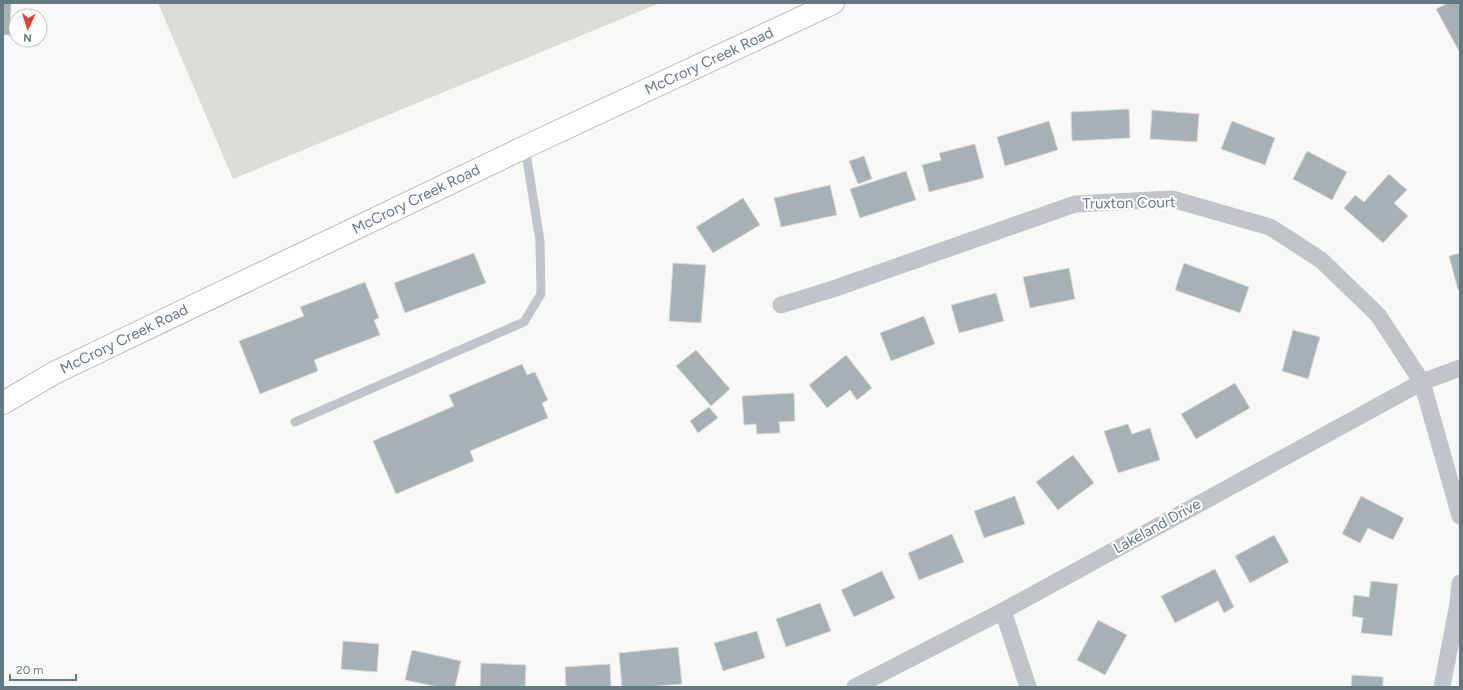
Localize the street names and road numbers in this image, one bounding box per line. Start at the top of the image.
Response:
street label: McCrory Creek Road [642,23,776,99]
street label: McCrory Creek Road [349,160,483,238]
street label: Truxton Court [1082,193,1176,213]
street label: McCrory Creek Road [57,300,191,378]
street label: Lakeland Drive [1110,495,1204,557]

